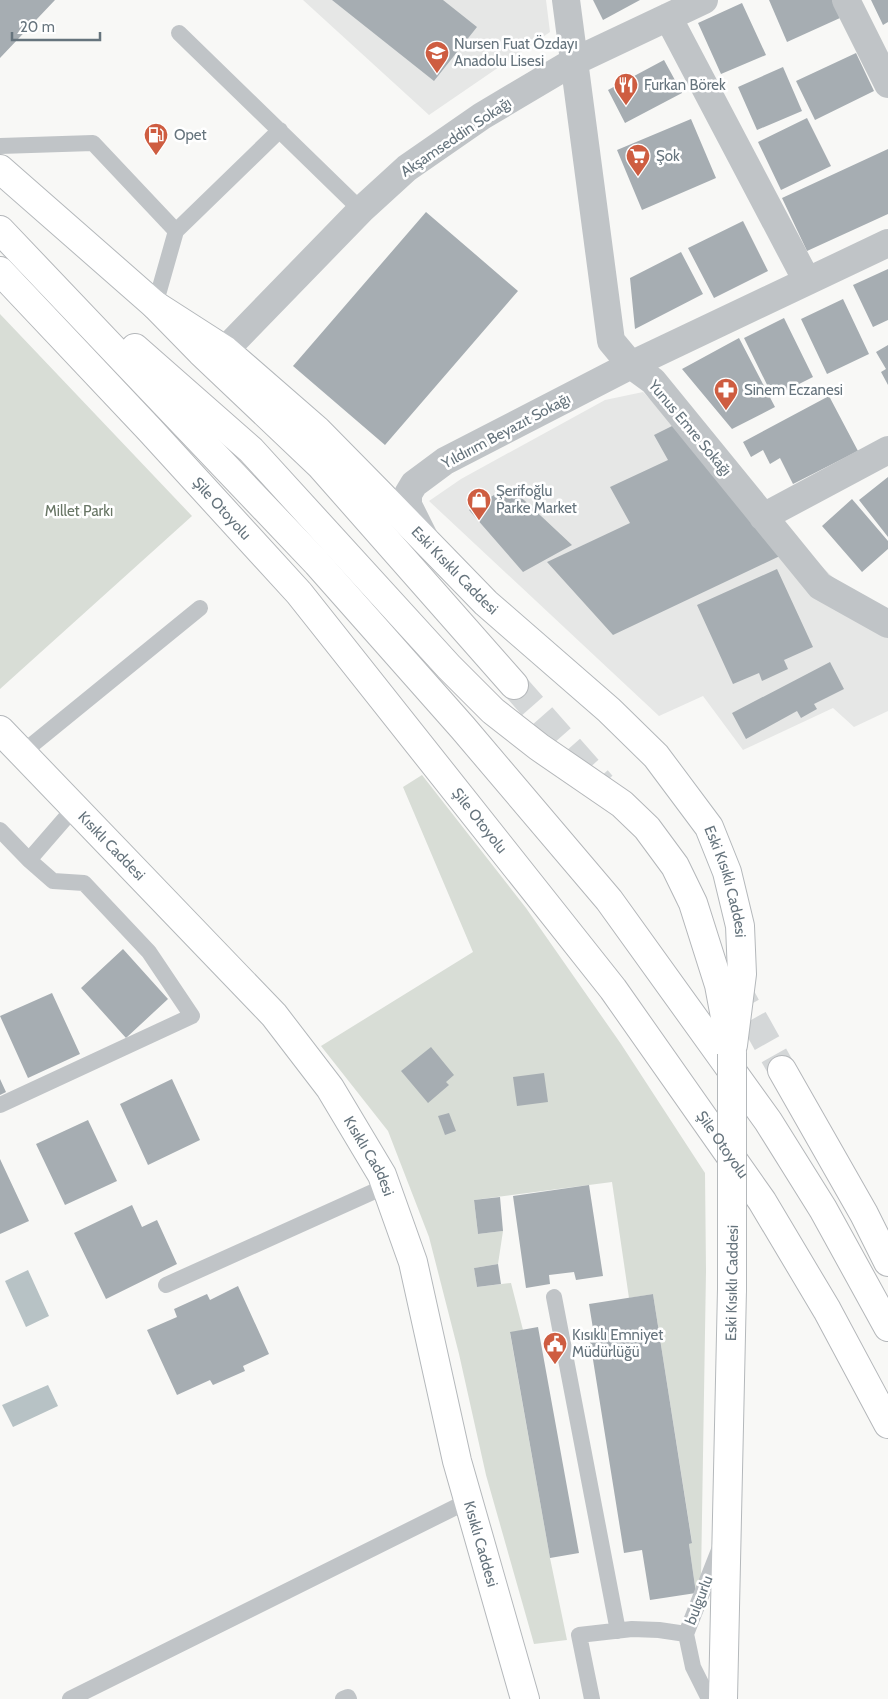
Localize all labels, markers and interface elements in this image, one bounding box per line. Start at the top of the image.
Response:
scale bar [12,10,100,42]
text: 20 m [20,18,55,36]
place label: Nursen Fuat Özdayı Anadolu Lisesi [454,35,578,70]
school or university icon: Nursen Fuat Özdayı Anadolu Lisesi [424,40,450,74]
restaurant icon: Furkan Börek [613,72,639,106]
place label: Furkan Börek [644,76,726,94]
street label: Akşamseddin Sokağı [397,93,515,181]
fuel station icon: Opet [143,122,169,156]
place label: Opet [174,126,207,144]
supermarket icon: Şok [625,143,651,177]
place label: Şok [656,147,680,165]
street label: Yunus Emre Sokağı [644,376,735,480]
pharmacy icon: Sinem Eczanesi [713,377,739,411]
place label: Sinem Eczanesi [744,381,843,399]
street label: Yıldırım Beyazıt Sokağı [438,389,573,473]
street label: Şile Otoyolu [189,474,255,543]
place label: Şerifoğlu Parke Market [496,482,577,517]
shop icon: Şerifoğlu Parke Market [466,487,492,521]
park label: Millet Parkı [45,502,113,520]
street label: Eski Kısıklı Caddesi [408,523,502,618]
street label: Şile Otoyolu [448,784,511,857]
street label: Kısıklı Caddesi [74,808,149,884]
street label: Eski Kısıklı Caddesi [700,823,749,938]
street label: Şile Otoyolu [693,1107,752,1182]
street label: Kısıklı Caddesi [340,1113,398,1198]
street label: Eski Kısıklı Caddesi [722,1225,742,1341]
place label: Kısıklı Emniyet Müdürlüğü [572,1326,663,1361]
public building icon: Kısıklı Emniyet Müdürlüğü [542,1331,568,1365]
street label: Kısıklı Caddesi [460,1499,501,1589]
street label: bulgurlu [681,1573,717,1627]

